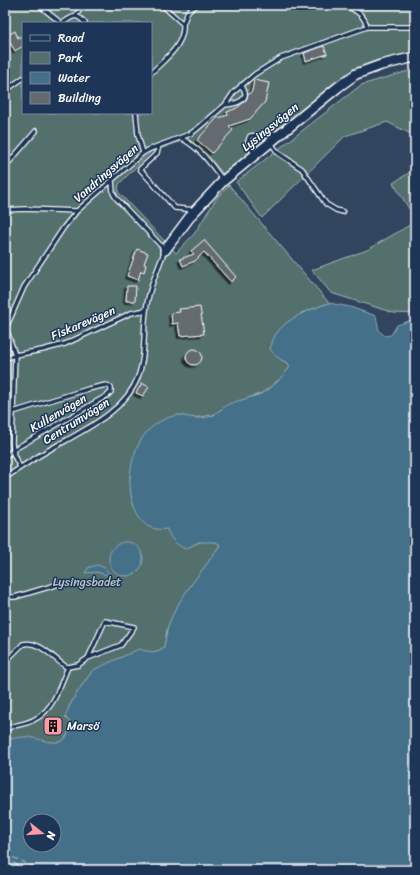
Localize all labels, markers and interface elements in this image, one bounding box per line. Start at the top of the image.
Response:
legend [22,22,152,114]
text: Road [58,27,85,49]
text: Park [58,47,83,69]
text: Water [58,67,91,89]
text: Building [58,87,101,109]
street label: Lysingsvägen [236,96,304,157]
street label: Vandringsvägen [68,138,144,208]
street label: Fiskarevägen [47,299,119,347]
street label: Kullenvägen [25,387,91,438]
street label: Centrumvägen [38,391,114,450]
park label: Lysingsbadet [53,571,121,593]
building icon: Marsö [42,715,64,737]
place label: Marsö [67,715,100,737]
north arrow [22,813,62,853]
text: N [41,828,62,843]

